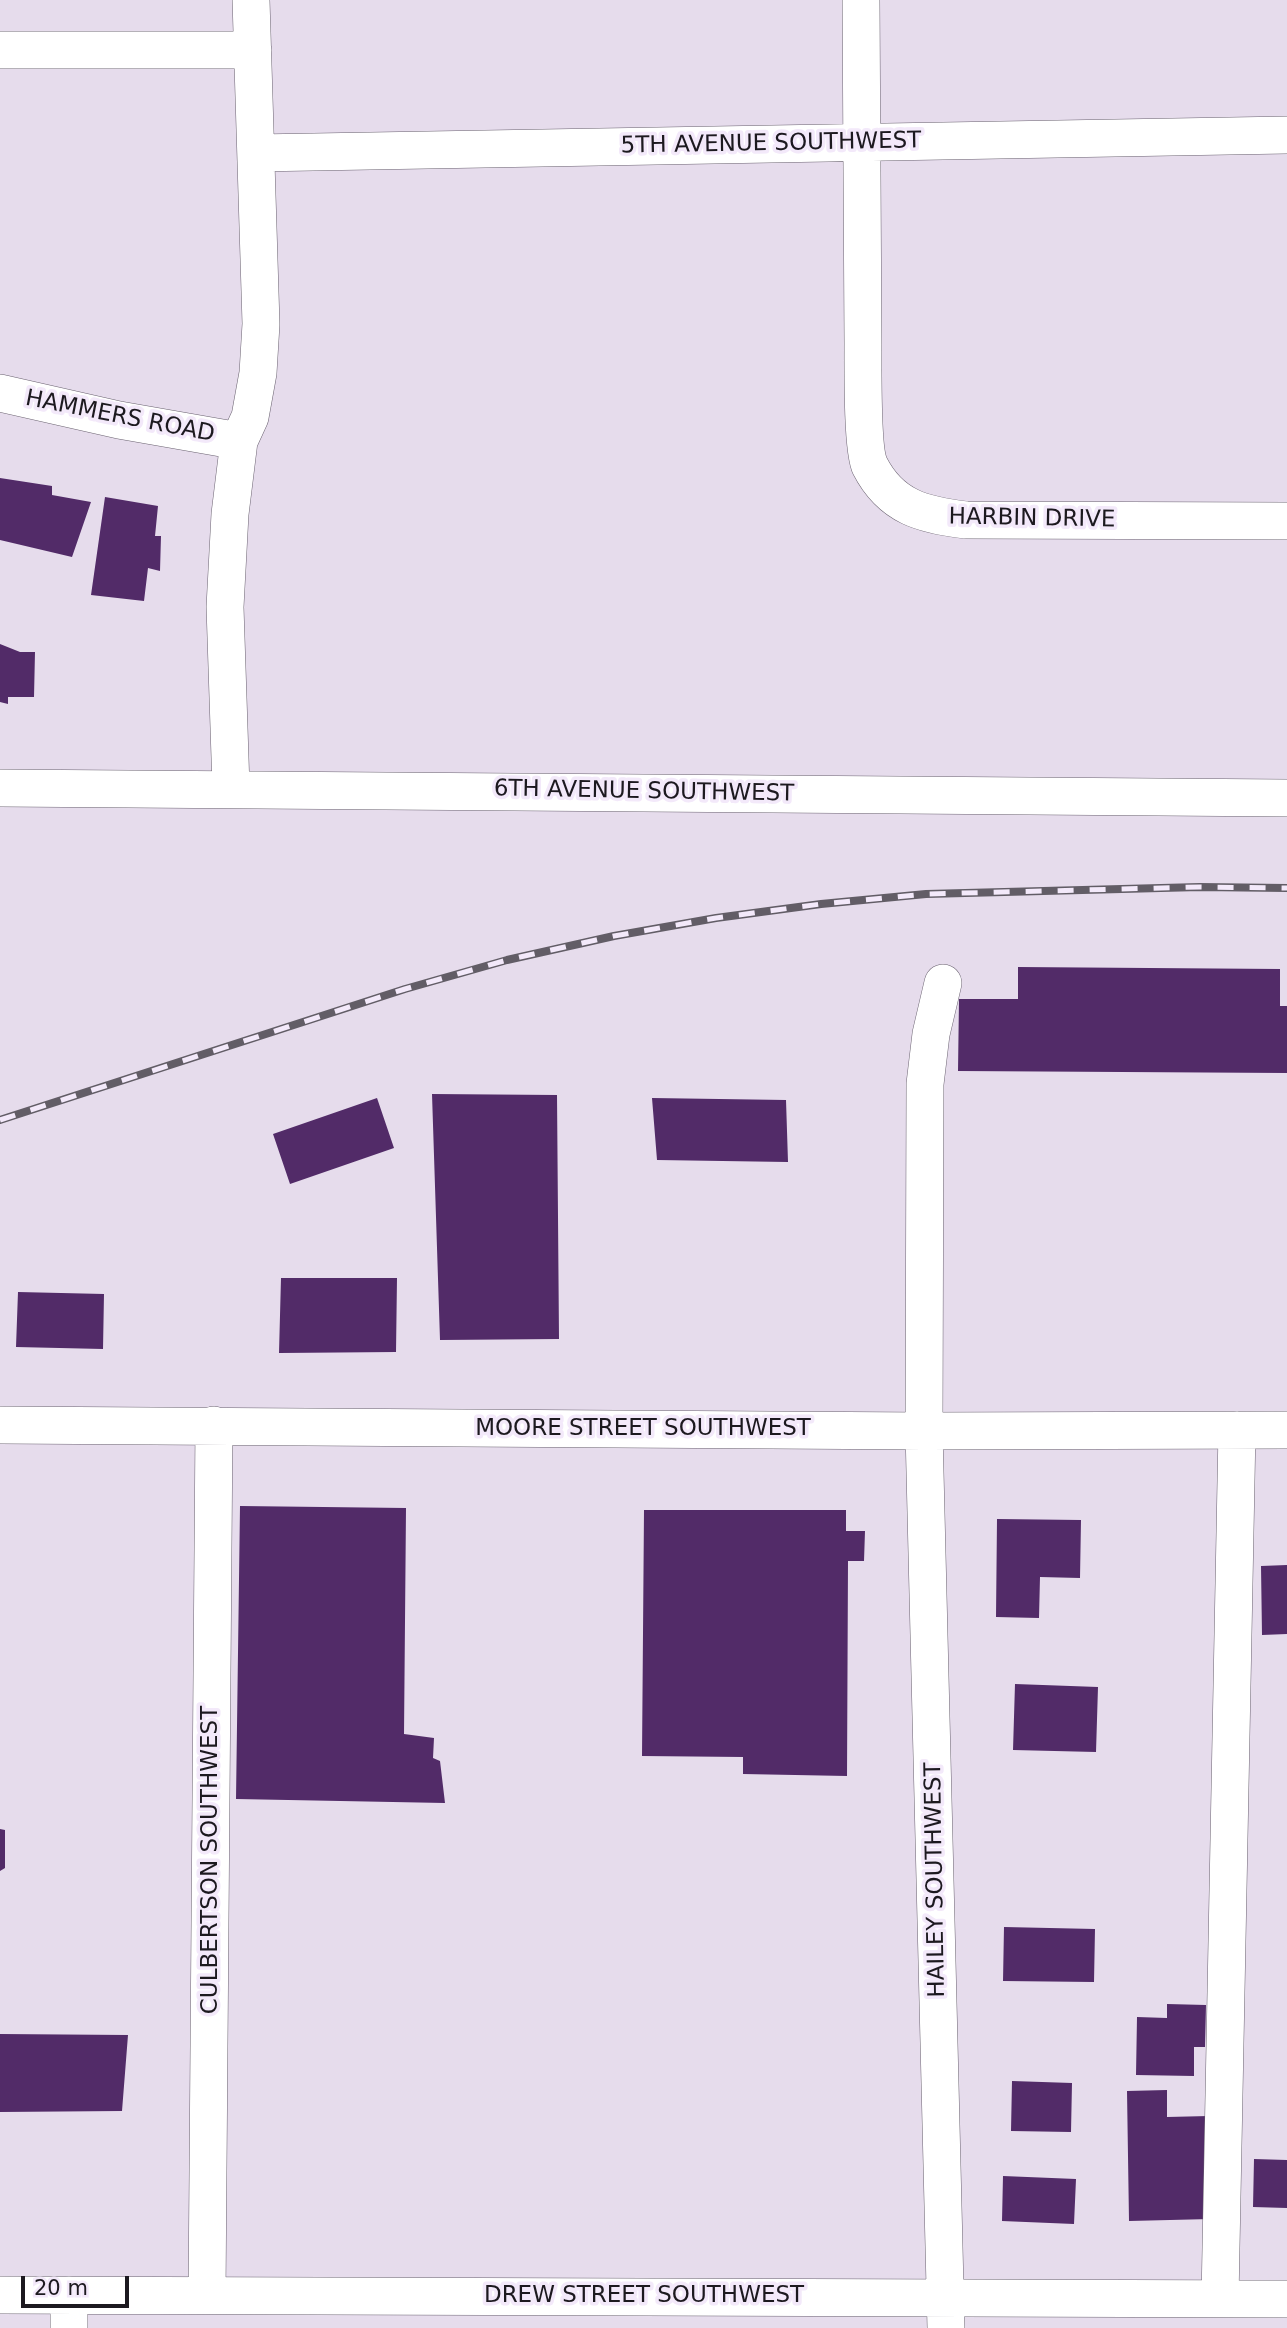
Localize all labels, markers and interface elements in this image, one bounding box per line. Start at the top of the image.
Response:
street label: 5TH AVENUE SOUTHWEST [621,128,921,160]
street label: HAMMERS ROAD [23,385,217,449]
street label: HARBIN DRIVE [948,504,1116,534]
street label: 6TH AVENUE SOUTHWEST [494,776,794,808]
street label: MOORE STREET SOUTHWEST [475,1415,811,1443]
street label: CULBERTSON SOUTHWEST [197,1706,225,2014]
street label: HAILEY SOUTHWEST [920,1762,952,1998]
scale bar [24,2262,133,2306]
text: 20 m [34,2276,88,2300]
street label: DREW STREET SOUTHWEST [484,2282,804,2310]

